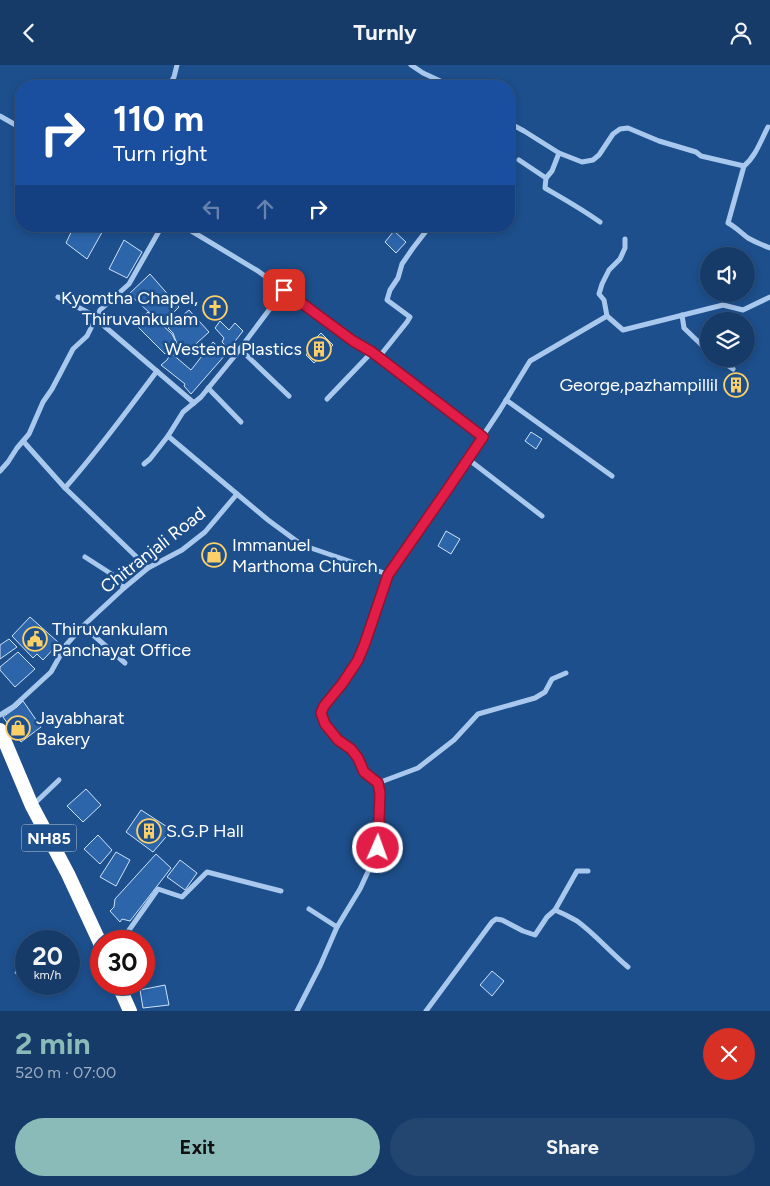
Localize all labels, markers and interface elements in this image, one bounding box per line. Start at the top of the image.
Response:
icon: back [15,19,43,47]
text: Turnly [353,19,417,46]
icon: person [727,19,755,47]
text: 110 m [113,98,204,140]
icon: right [30,100,95,165]
text: Turn right [113,140,208,167]
icon: left [198,195,226,223]
icon: ahead [251,195,279,223]
icon: right [304,195,332,223]
map controls [700,247,755,367]
button: sound [700,247,755,302]
pin [263,269,305,311]
icon: arrive [270,276,298,304]
place label: Kyomtha Chapel, Thiruvankulam [61,287,198,330]
church icon: Kyomtha Chapel, Thiruvankulam [202,295,228,321]
button: layers [700,312,755,367]
building icon: Westend Plastics [306,336,332,362]
place label: Westend Plastics [165,338,302,360]
building icon: George,pazhampillil [723,372,749,398]
place label: George,pazhampillil [559,374,718,396]
street label: Chitranjali Road [96,502,210,598]
place label: Immanuel Marthoma Church [232,534,378,577]
shop icon: Immanuel Marthoma Church [201,542,227,568]
place label: Thiruvankulam Panchayat Office [52,618,191,661]
public building icon: Thiruvankulam Panchayat Office [22,626,48,652]
place label: Jayabharat Bakery [36,707,125,750]
shop icon: Jayabharat Bakery [5,715,31,741]
building icon: S.G.P Hall [136,818,162,844]
place label: S.G.P Hall [166,820,244,842]
position arrow [351,821,403,873]
road number: NH85 [22,825,76,851]
speed limit sign: 30 [90,930,155,995]
text: 20 [32,941,63,971]
text: km/h [34,968,61,982]
text: 2 min [15,1025,91,1062]
button: close [703,1028,755,1080]
text: 520 m · 07:00 [15,1063,116,1082]
button: Exit [15,1118,380,1176]
button: Share [390,1118,755,1176]

